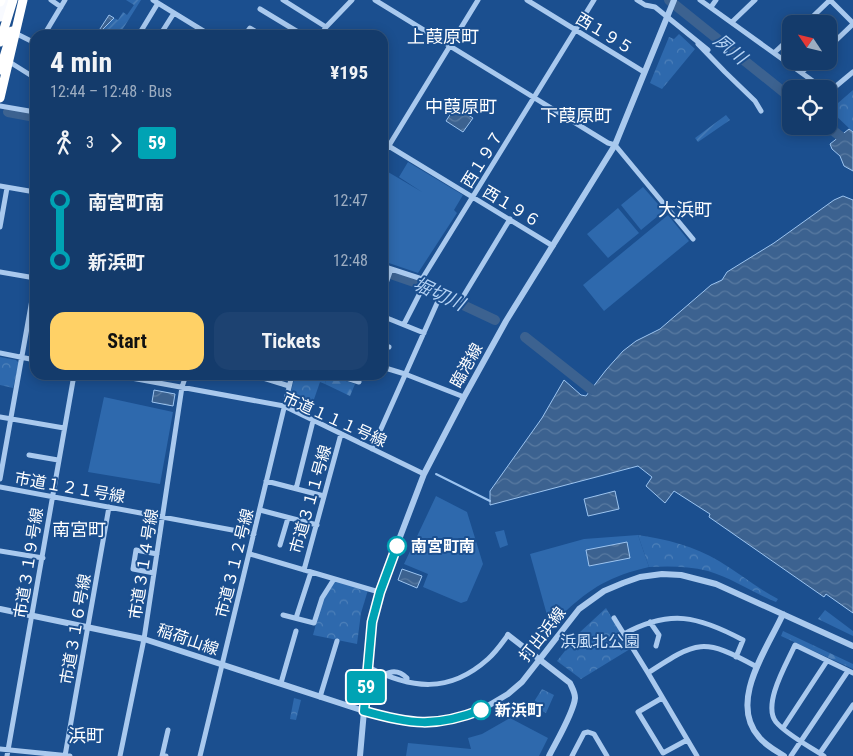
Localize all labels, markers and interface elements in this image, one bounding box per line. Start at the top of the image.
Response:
street label: 西１９５ [572,9,637,58]
north arrow [782,15,838,70]
map controls [782,15,837,135]
district label: 上葭原町 [407,26,479,47]
water label: 夙川 [710,29,752,69]
text: 4 min [50,46,112,79]
text: ¥195 [330,61,368,84]
button: locate [782,80,837,135]
text: 12:44 – 12:48 · Bus [50,82,172,101]
district label: 中葭原町 [425,96,497,117]
district label: 下葭原町 [540,105,612,126]
street label: 西１９７ [457,127,507,191]
icon: walk [50,129,78,157]
icon: forward [102,129,130,157]
text: 59 [148,132,166,153]
text: 3 [86,133,94,152]
street label: 西１９６ [479,182,544,231]
text: 南宮町南 [88,191,164,214]
text: 12:47 [333,191,368,210]
district label: 大浜町 [658,199,712,220]
text: 新浜町 [88,251,145,274]
text: 12:48 [333,251,368,270]
water label: 堀切川 [410,273,470,315]
button: Start [50,312,204,370]
button: Tickets [214,312,368,370]
street label: 臨港線 [446,340,486,391]
street label: 市道１１１号線 [280,388,390,451]
street label: 市道３１１号線 [286,443,335,556]
street label: 市道１２１号線 [13,468,127,507]
street label: 市道３１９号線 [10,506,47,620]
street label: 市道３１２号線 [212,506,257,620]
street label: 市道３１４号線 [125,507,162,621]
district label: 南宮町 [52,519,106,540]
marker: 南宮町南 [387,536,407,556]
place label: 南宮町南 [411,537,475,556]
street label: 市道３１６号線 [56,572,95,686]
street label: 打出浜線 [515,603,570,665]
street label: 稲荷山線 [154,620,221,659]
park label: 浜風北公園 [560,632,640,651]
line badge: 59 [344,671,388,703]
text: 59 [357,676,375,697]
marker: 新浜町 [471,700,491,720]
place label: 新浜町 [495,701,543,720]
district label: 浜町 [68,725,104,746]

